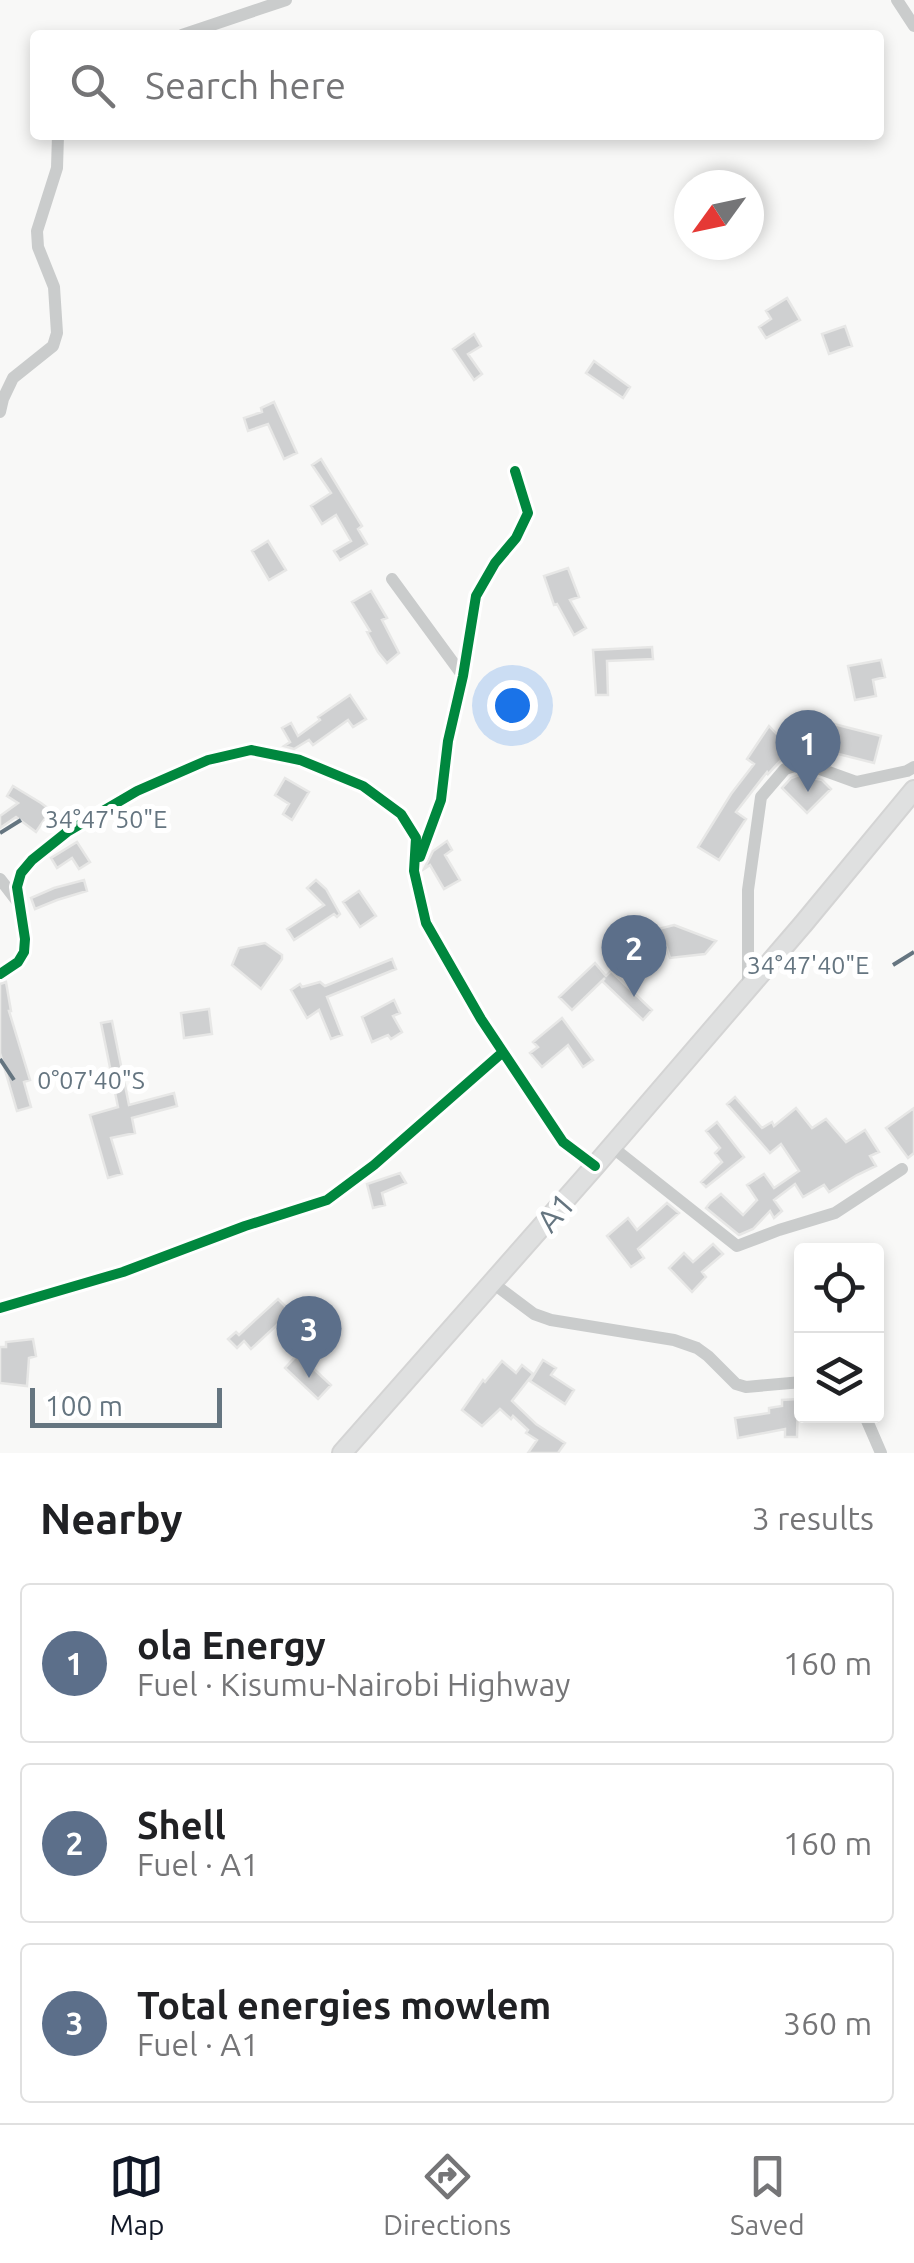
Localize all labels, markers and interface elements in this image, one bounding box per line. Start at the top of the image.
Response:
search box [30,30,884,140]
icon: search [65,58,120,113]
text: Search here [145,64,346,106]
north arrow [674,170,764,260]
your location [487,680,538,731]
pin: 1 [776,710,840,792]
text: 34°47'50"E [45,805,167,833]
pin: 2 [602,914,666,997]
text: 34°47'40"E [747,951,869,979]
text: 0°07'40"S [37,1066,145,1094]
street label: A1 [529,1186,581,1238]
map controls [794,1243,884,1423]
button: locate [794,1243,884,1333]
pin: 3 [276,1296,342,1378]
button: layers [794,1333,884,1423]
scale bar [30,1383,222,1428]
text: 100 m [45,1390,123,1421]
text: Nearby [40,1495,183,1542]
text: 3 results [752,1500,874,1536]
text: ola Energy [137,1624,326,1666]
text: 1 [65,1645,84,1681]
text: 160 m [783,1645,872,1681]
text: Fuel · Kisumu-Nairobi Highway [137,1666,570,1702]
text: Shell [137,1804,226,1846]
text: 2 [65,1825,84,1861]
text: 160 m [783,1825,872,1861]
text: Fuel · A1 [137,1846,259,1882]
text: Total energies mowlem [137,1984,551,2026]
text: 3 [65,2005,84,2041]
text: 360 m [783,2005,872,2041]
text: Fuel · A1 [137,2026,259,2062]
tab: Map [109,2149,165,2240]
tab: Directions [383,2149,511,2240]
tab: Saved [730,2149,805,2240]

